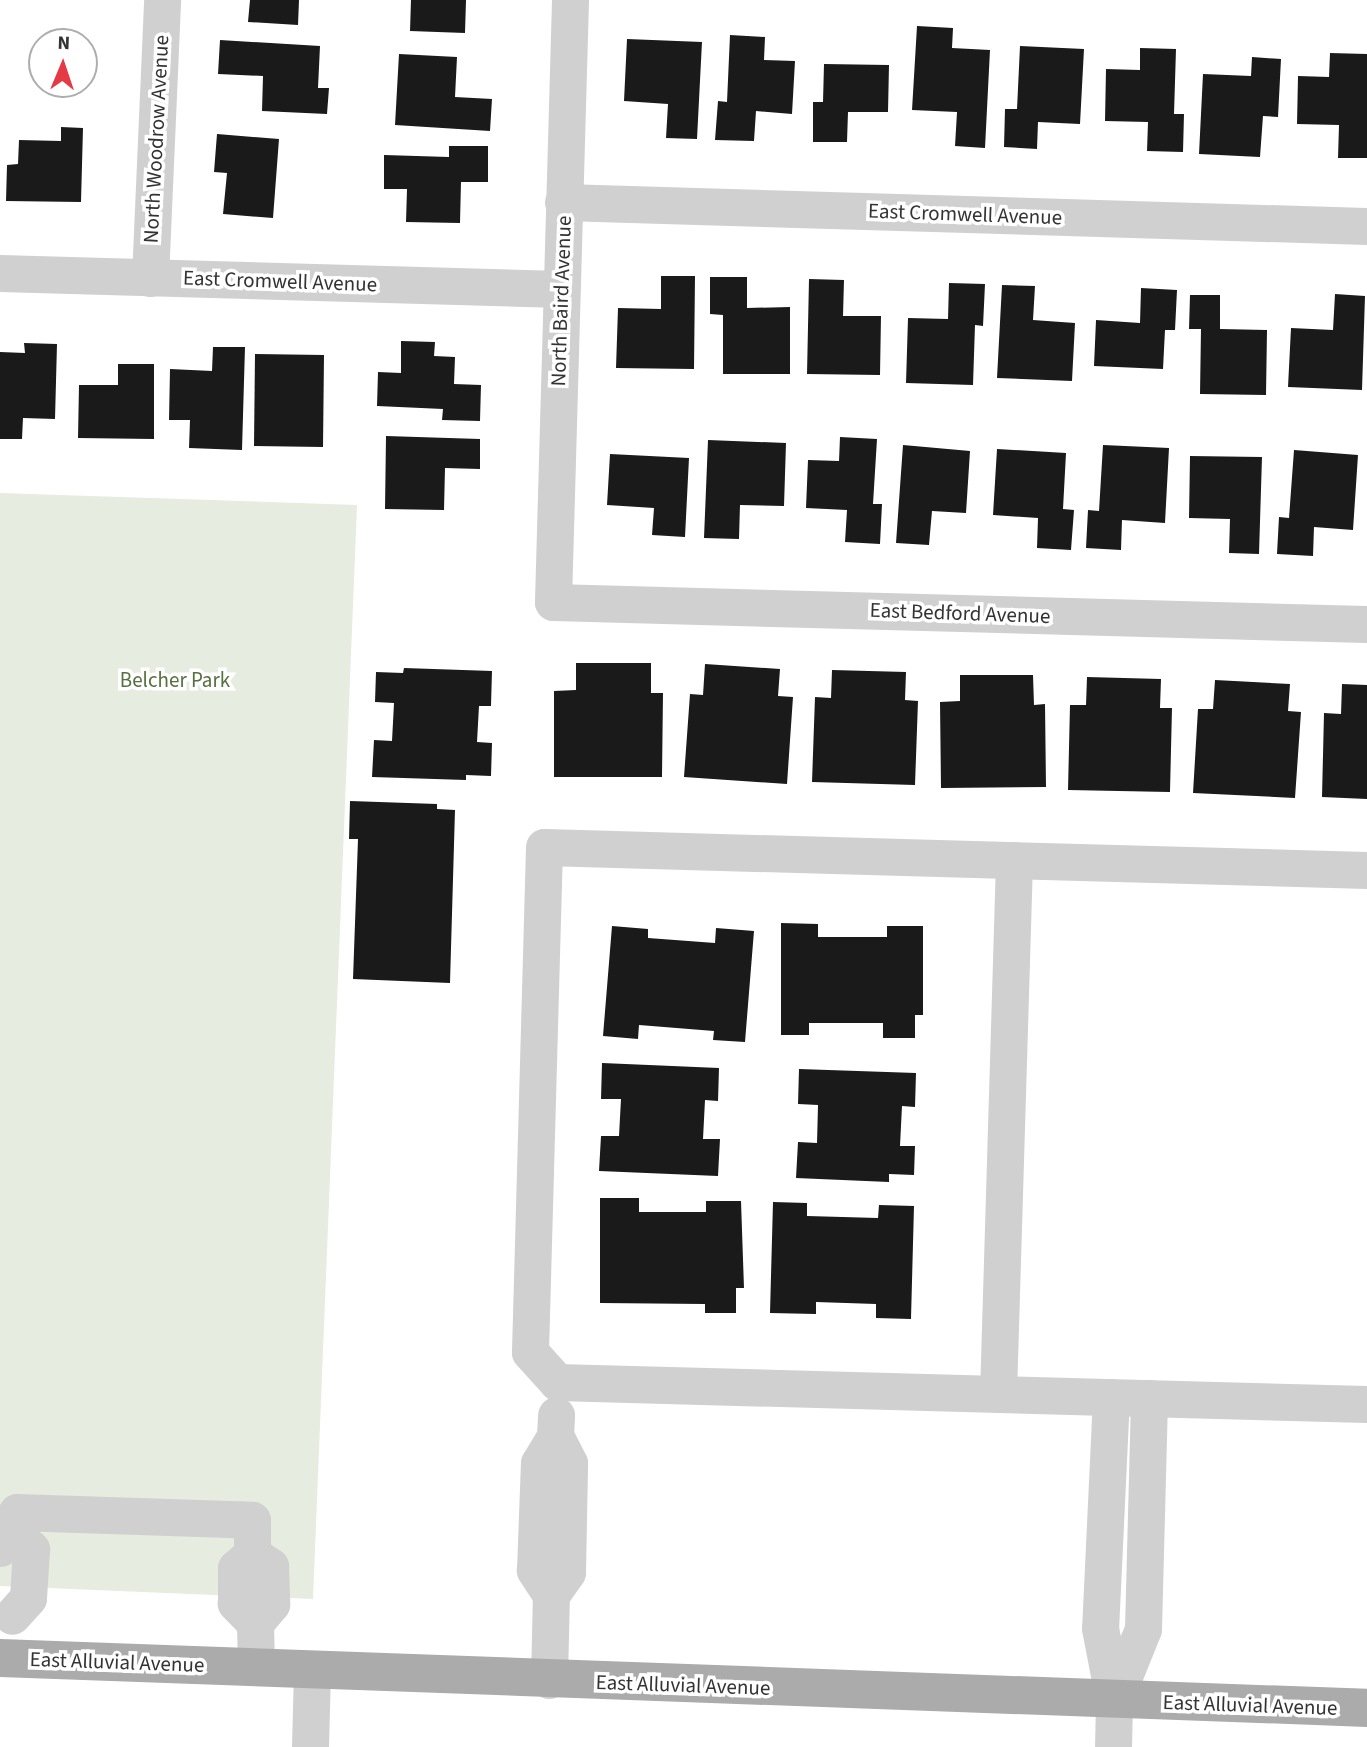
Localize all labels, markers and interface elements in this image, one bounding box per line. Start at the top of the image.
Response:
north arrow [28,28,98,98]
text: N [57,30,70,57]
street label: North Woodrow Avenue [138,34,174,244]
street label: East Cromwell Avenue [867,198,1063,230]
street label: North Baird Avenue [545,215,577,387]
street label: East Cromwell Avenue [182,265,378,297]
street label: East Bedford Avenue [869,597,1051,629]
park label: Belcher Park [120,667,230,693]
street label: East Alluvial Avenue [29,1646,205,1678]
street label: East Alluvial Avenue [595,1669,771,1701]
street label: East Alluvial Avenue [1162,1689,1338,1721]

